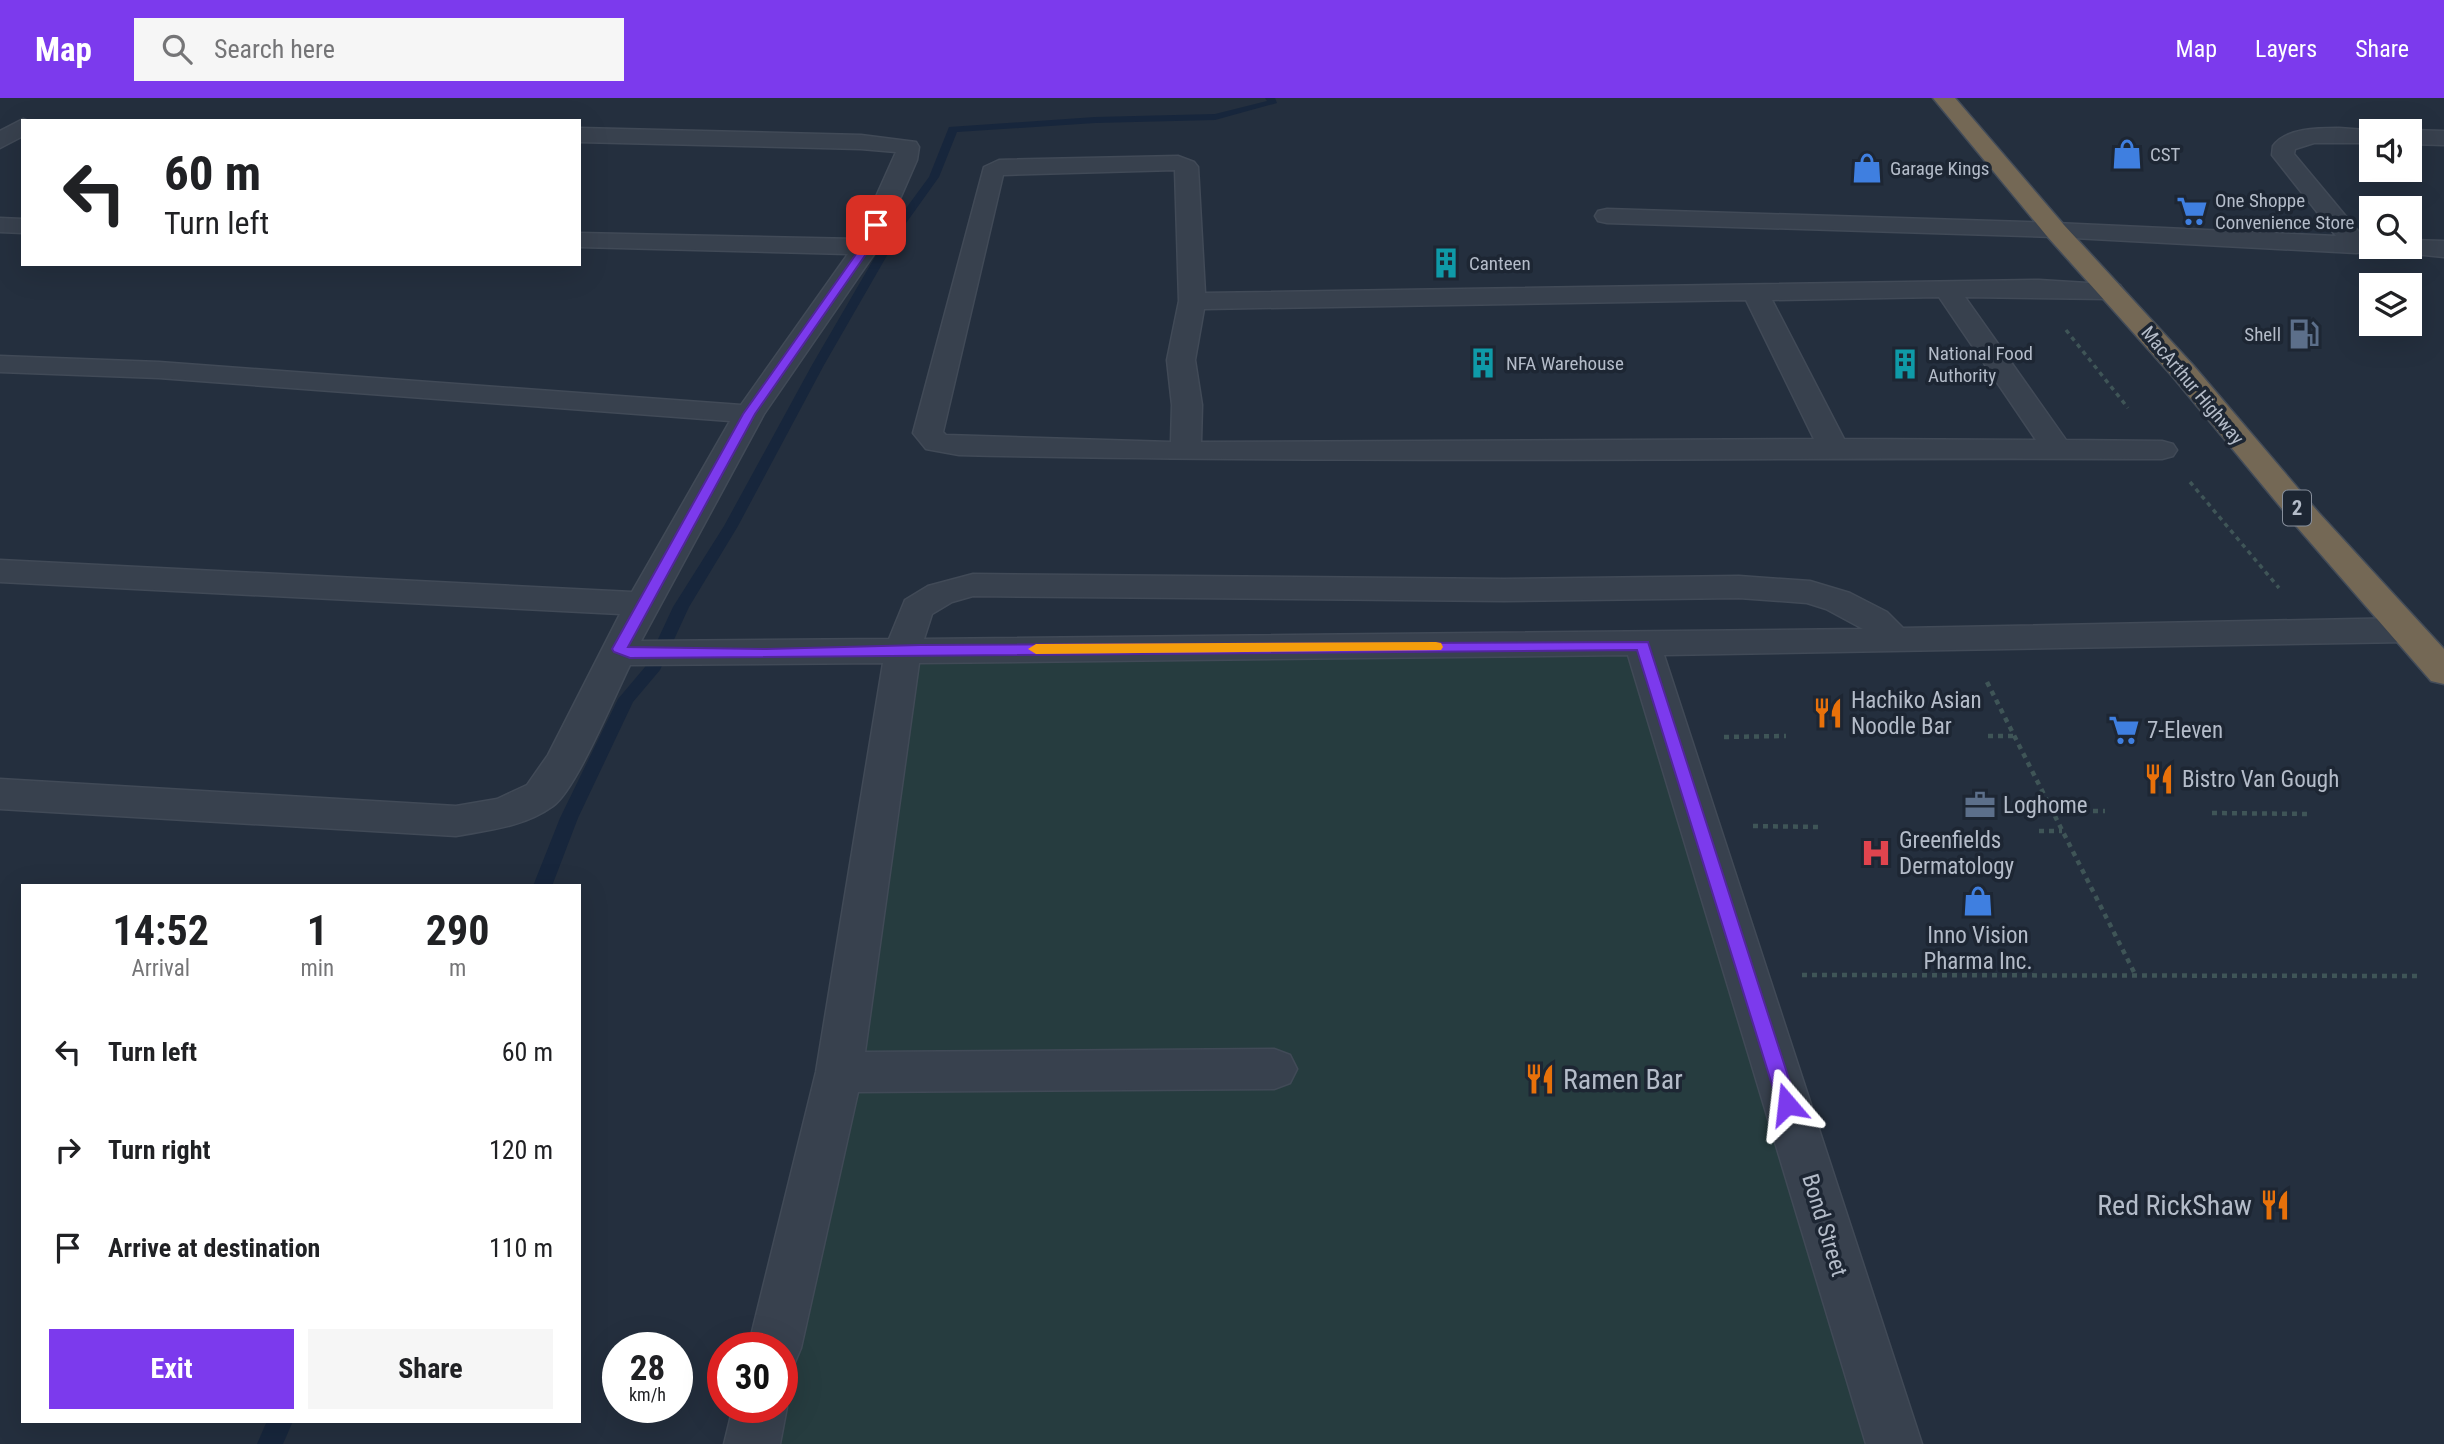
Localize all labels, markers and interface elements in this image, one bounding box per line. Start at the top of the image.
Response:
search box [134,18,624,81]
text: Map [35,30,92,69]
icon: search [158,30,196,68]
text: Search here [214,34,335,64]
text: Map [2176,35,2217,63]
text: Layers [2255,35,2317,63]
text: Share [2355,35,2409,63]
map controls [2359,119,2422,336]
button: sound [2359,119,2422,182]
shop icon: CST [2110,137,2144,171]
place label: CST [2150,143,2181,166]
text: 60 m [164,145,261,202]
icon: left [49,147,140,238]
shop icon: Garage Kings [1850,151,1884,185]
place label: Garage Kings [1890,157,1989,180]
place label: One Shoppe Convenience Store [2215,189,2355,234]
supermarket icon: One Shoppe Convenience Store [2175,194,2209,228]
pin [846,195,906,255]
button: search [2359,196,2422,259]
text: Turn left [164,204,269,242]
icon: arrive [857,206,895,244]
building icon: Canteen [1429,246,1463,280]
place label: Canteen [1469,252,1531,275]
button: layers [2359,273,2422,336]
fuel station icon: Shell [2287,317,2321,351]
street label: MacArthur Highway [2136,321,2249,449]
place label: Shell [2244,323,2281,346]
place label: National Food Authority [1928,342,2033,387]
building icon: NFA Warehouse [1466,346,1500,380]
building icon: National Food Authority [1888,347,1922,381]
place label: NFA Warehouse [1506,352,1624,375]
road number: 2 [2283,490,2311,526]
place label: Hachiko Asian Noodle Bar [1851,687,1982,740]
restaurant icon: Hachiko Asian Noodle Bar [1811,696,1845,730]
supermarket icon: 7-Eleven [2107,713,2141,747]
place label: 7-Eleven [2147,717,2223,744]
restaurant icon: Bistro Van Gough [2142,762,2176,796]
place label: Bistro Van Gough [2182,766,2339,793]
office icon: Loghome [1963,788,1997,822]
place label: Loghome [2003,792,2088,819]
place label: Greenfields Dermatology [1899,827,2015,880]
hospital icon: Greenfields Dermatology [1859,836,1893,870]
shop icon: Inno Vision Pharma Inc. [1961,884,1995,918]
text: 14:52 [113,906,209,955]
text: 1 [307,906,328,955]
text: 290 [426,906,489,955]
place label: Inno Vision Pharma Inc. [1923,922,2033,975]
text: Arrival [131,955,190,982]
text: min [300,955,334,982]
text: m [449,955,466,982]
icon: left [49,1033,87,1071]
text: Turn left [108,1037,197,1067]
text: 60 m [502,1037,553,1067]
restaurant icon: Ramen Bar [1523,1062,1557,1096]
place label: Ramen Bar [1563,1063,1683,1096]
position arrow [1750,1067,1824,1141]
icon: right [49,1131,87,1169]
text: Turn right [108,1135,210,1165]
text: 120 m [489,1135,553,1165]
street label: Bond Street [1796,1171,1853,1280]
restaurant icon: Red RickShaw [2258,1188,2292,1222]
place label: Red RickShaw [2097,1189,2252,1222]
icon: arrive [49,1229,87,1267]
text: Arrive at destination [108,1233,320,1263]
text: 110 m [489,1233,553,1263]
button: Exit [49,1329,294,1409]
button: Share [308,1329,553,1409]
speed limit sign: 30 [707,1332,798,1423]
text: 28 [630,1348,665,1389]
text: km/h [629,1384,666,1405]

